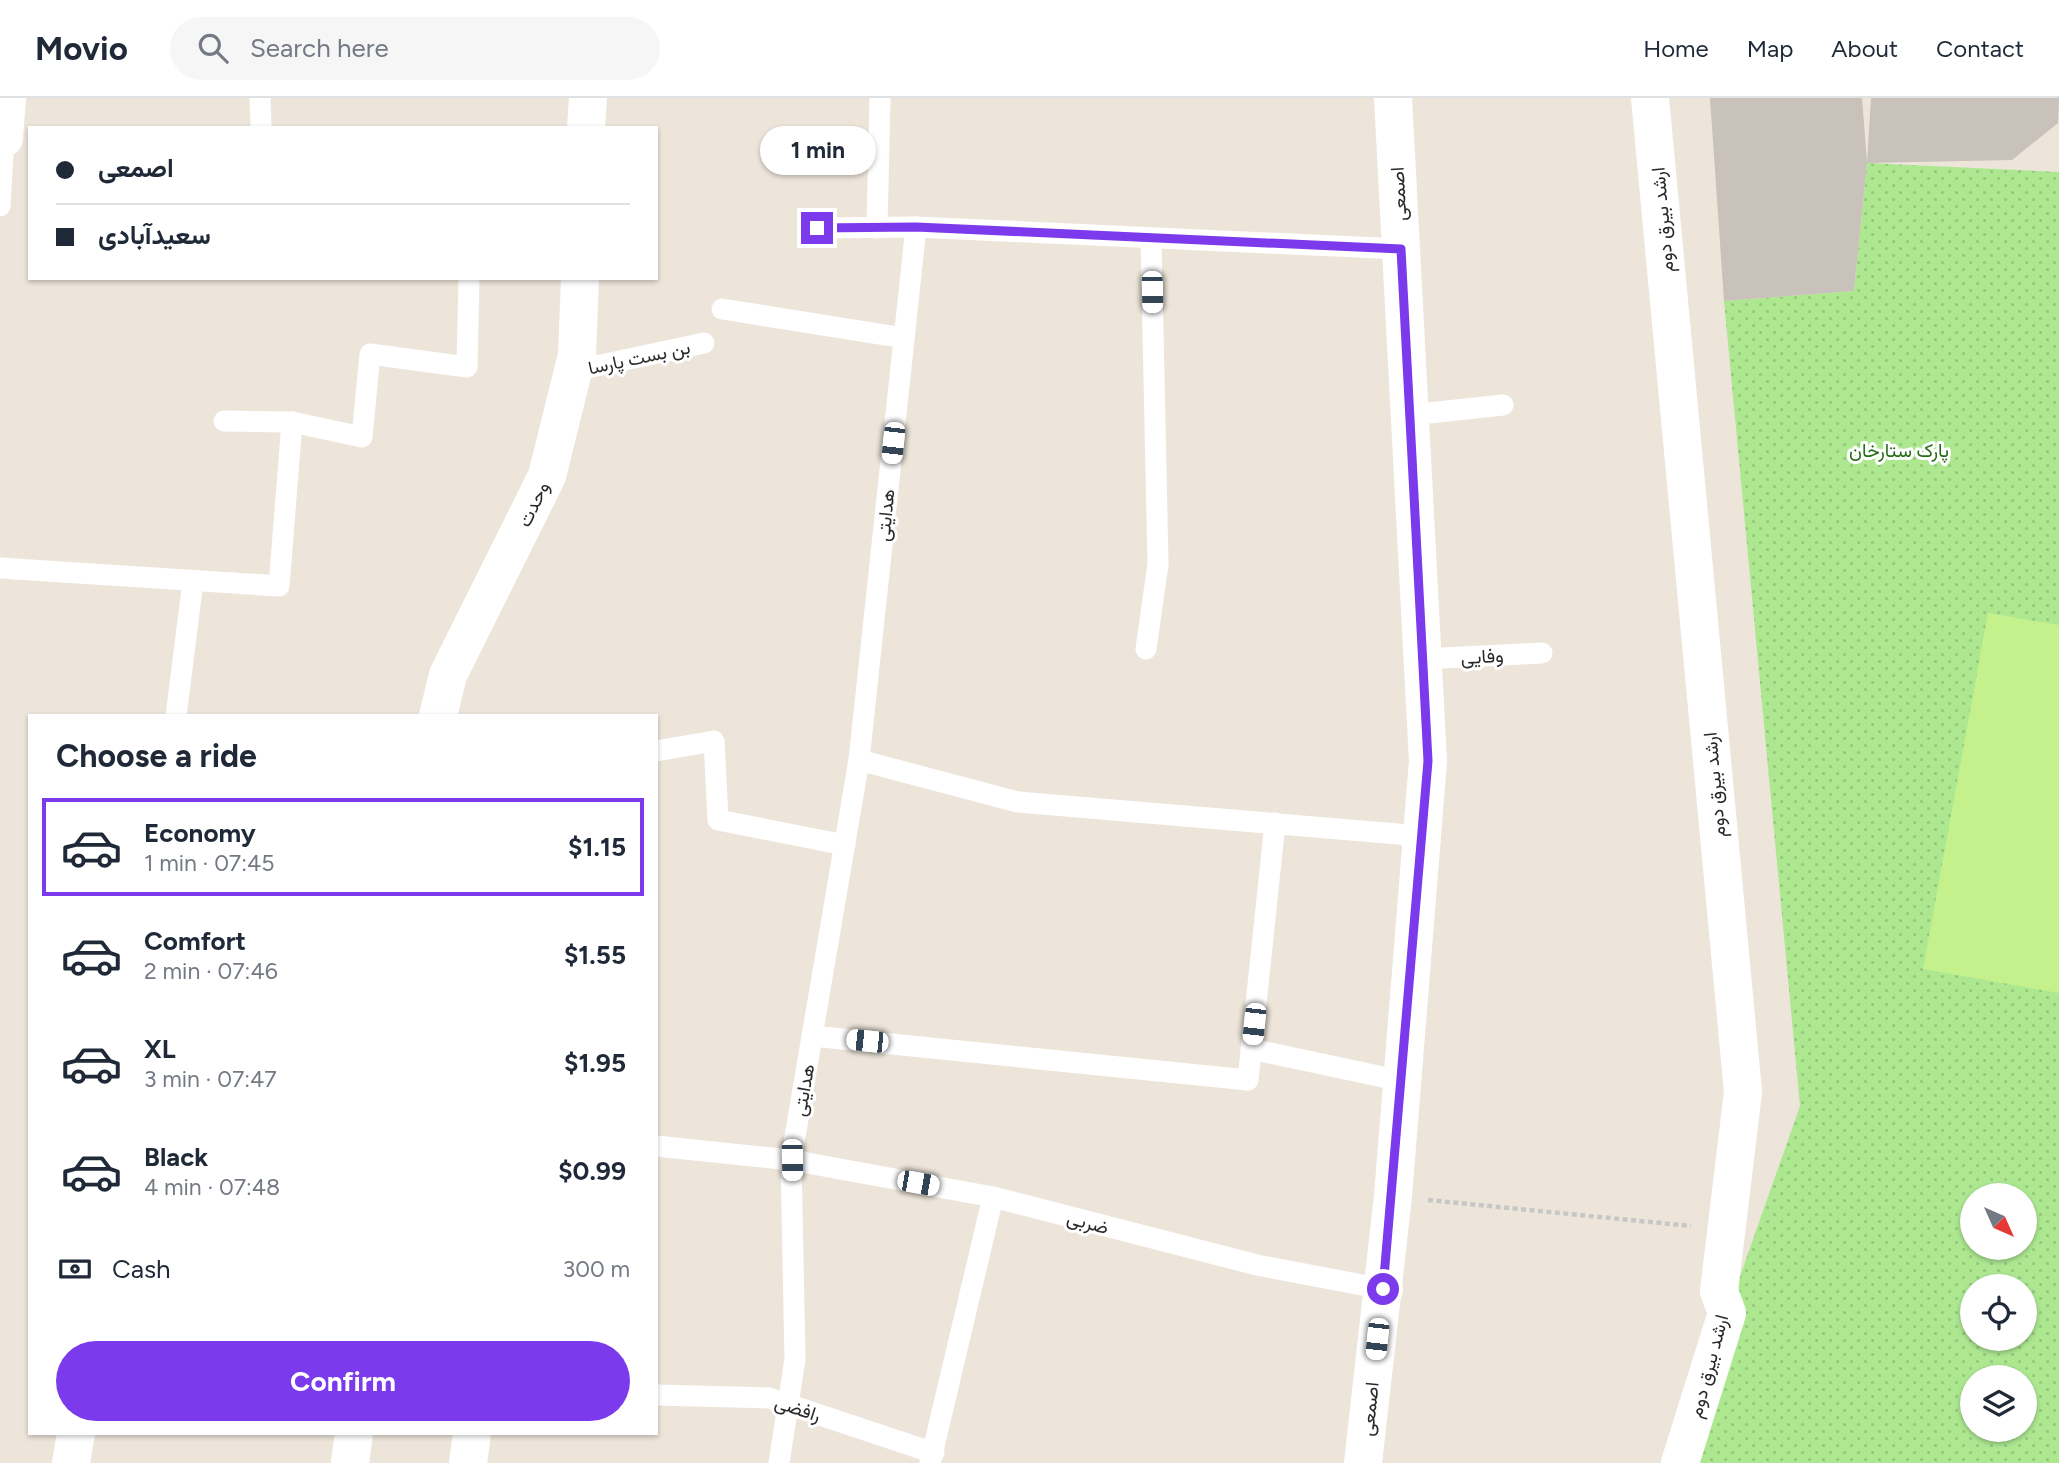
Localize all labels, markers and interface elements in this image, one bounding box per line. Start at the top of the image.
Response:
search box [170,17,660,80]
text: Movio [35,29,128,68]
icon: search [194,29,232,67]
text: Search here [250,32,389,64]
text: Home [1643,34,1709,63]
text: Map [1747,34,1793,63]
text: About [1831,34,1898,63]
text: Contact [1936,34,2024,63]
callout: 1 min [759,127,875,176]
text: 1 min [791,136,845,164]
text: اصمعی [98,152,174,184]
street label: اصمعی [1386,166,1411,222]
street label: ارشد بیرق دوم [1646,166,1680,274]
route end [801,212,833,244]
text: سعیدآبادی [98,219,211,251]
car [1142,271,1163,313]
street label: بن بست پارسا [586,335,693,381]
car [881,421,906,465]
park label: پارک ستارخان [1849,439,1949,464]
street label: وحدت [513,478,554,531]
street label: هدایتی [871,488,900,543]
street label: وفایی [1460,644,1504,669]
street label: ارشد بیرق دوم [1698,731,1732,839]
text: Choose a ride [56,737,257,775]
icon: car [60,816,123,879]
text: Economy [144,817,256,849]
text: $1.15 [568,831,626,863]
text: 1 min · 07:45 [144,849,275,877]
icon: car [60,924,123,987]
text: Comfort [144,925,246,957]
text: $1.55 [564,939,626,971]
text: 2 min · 07:46 [144,957,278,985]
car [1242,1002,1267,1046]
car [846,1028,889,1054]
icon: car [60,1032,123,1095]
text: XL [144,1033,176,1065]
text: $1.95 [564,1047,626,1079]
street label: هدایتی [788,1062,819,1118]
text: 3 min · 07:47 [144,1065,277,1093]
car [782,1139,803,1181]
icon: car [60,1140,123,1203]
text: Black [144,1141,208,1173]
text: $0.99 [558,1155,626,1187]
car [896,1169,941,1197]
text: 4 min · 07:48 [144,1173,280,1201]
north arrow [1960,1183,2037,1260]
map controls [1960,1183,2037,1442]
street label: ضربی [1064,1206,1111,1239]
icon: cash [56,1250,94,1288]
text: Cash [112,1253,171,1285]
text: 300 m [563,1255,630,1283]
route start [1367,1273,1399,1305]
button: locate [1960,1274,2037,1351]
street label: ارشد بیرق دوم [1684,1312,1734,1420]
car [1365,1317,1390,1361]
button: Confirm [56,1341,630,1421]
button: layers [1960,1365,2037,1442]
street label: اصمعی [1355,1381,1384,1437]
street label: رافضی [772,1390,824,1427]

